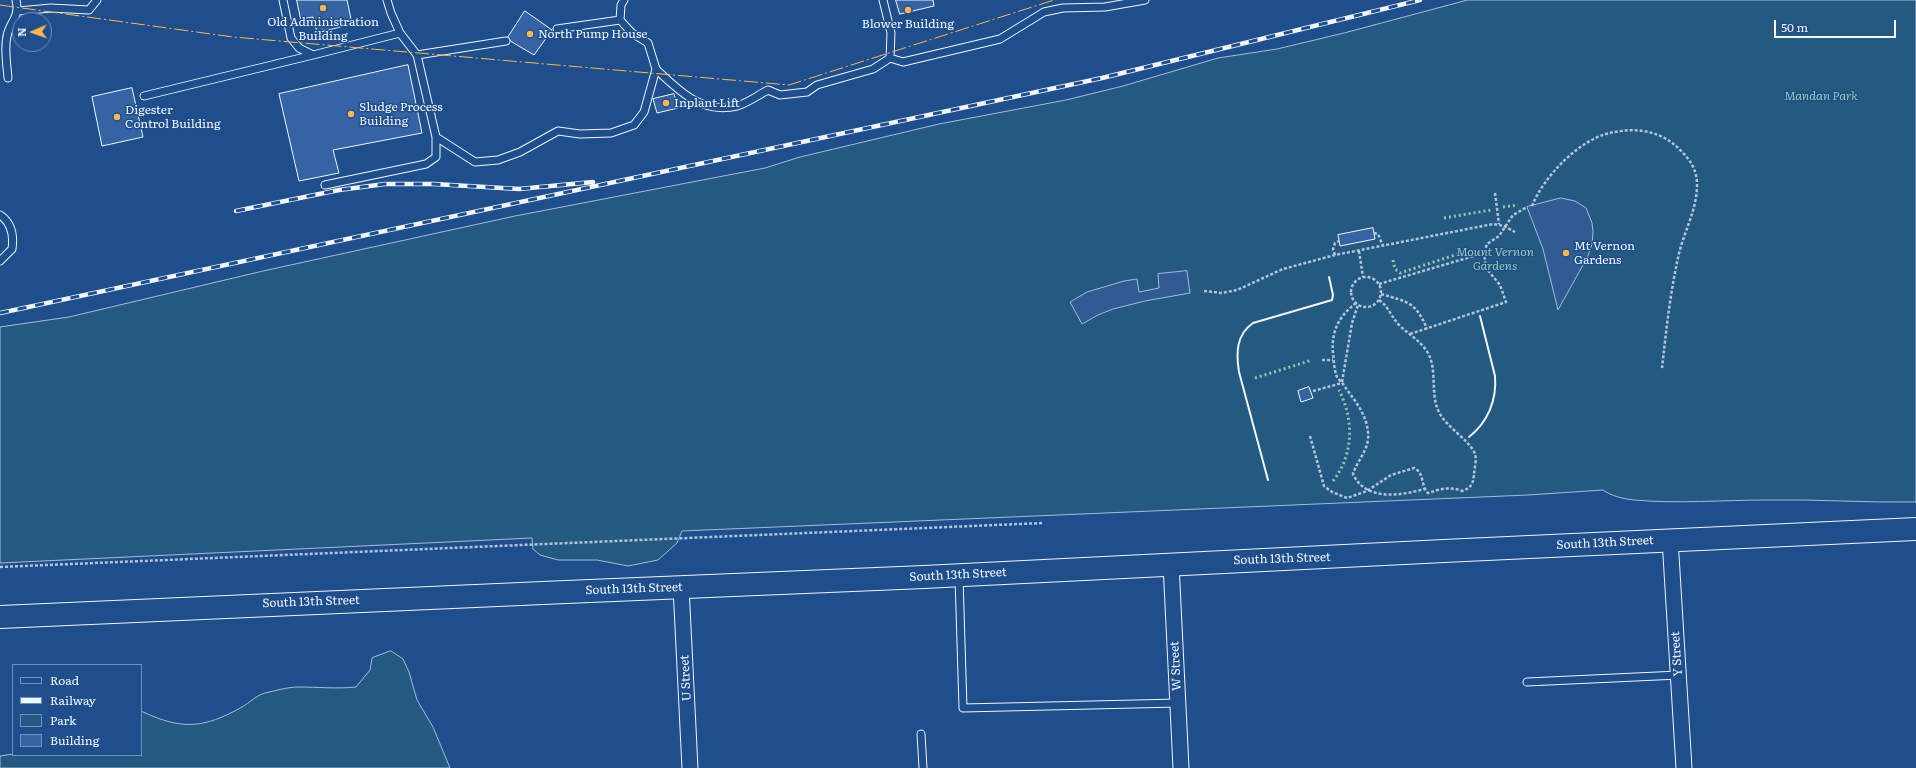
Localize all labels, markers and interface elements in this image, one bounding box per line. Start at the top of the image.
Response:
marker: Old Administration Building [318,3,328,13]
marker: Blower Building [903,5,913,15]
north arrow [12,12,52,52]
scale bar [1776,12,1898,38]
place label: Old Administration Building [267,15,379,43]
place label: Blower Building [862,17,954,31]
text: 50 m [1781,18,1808,36]
text: N [13,27,29,37]
place label: North Pump House [538,27,648,41]
marker: North Pump House [525,29,535,39]
park label: Mandan Park [1784,89,1858,103]
place label: Inplant Lift [674,96,740,110]
marker: Inplant Lift [661,98,671,108]
place label: Sludge Process Building [359,100,443,128]
place label: Digester Control Building [125,103,221,131]
marker: Sludge Process Building [346,109,356,119]
marker: Digester Control Building [112,112,122,122]
place label: Mt Vernon Gardens [1574,239,1635,267]
park label: Mount Vernon Gardens [1456,245,1534,273]
marker: Mt Vernon Gardens [1561,248,1571,258]
street label: South 13th Street [1556,533,1654,553]
street label: South 13th Street [1233,550,1331,568]
street label: South 13th Street [909,565,1007,585]
street label: South 13th Street [585,580,683,598]
street label: South 13th Street [262,593,360,611]
street label: Y Street [1668,631,1686,677]
street label: W Street [1168,641,1184,691]
street label: U Street [678,654,694,702]
legend [12,664,142,756]
text: Road [50,671,79,689]
text: Railway [50,691,96,709]
text: Park [50,711,76,729]
text: Building [50,731,99,749]

